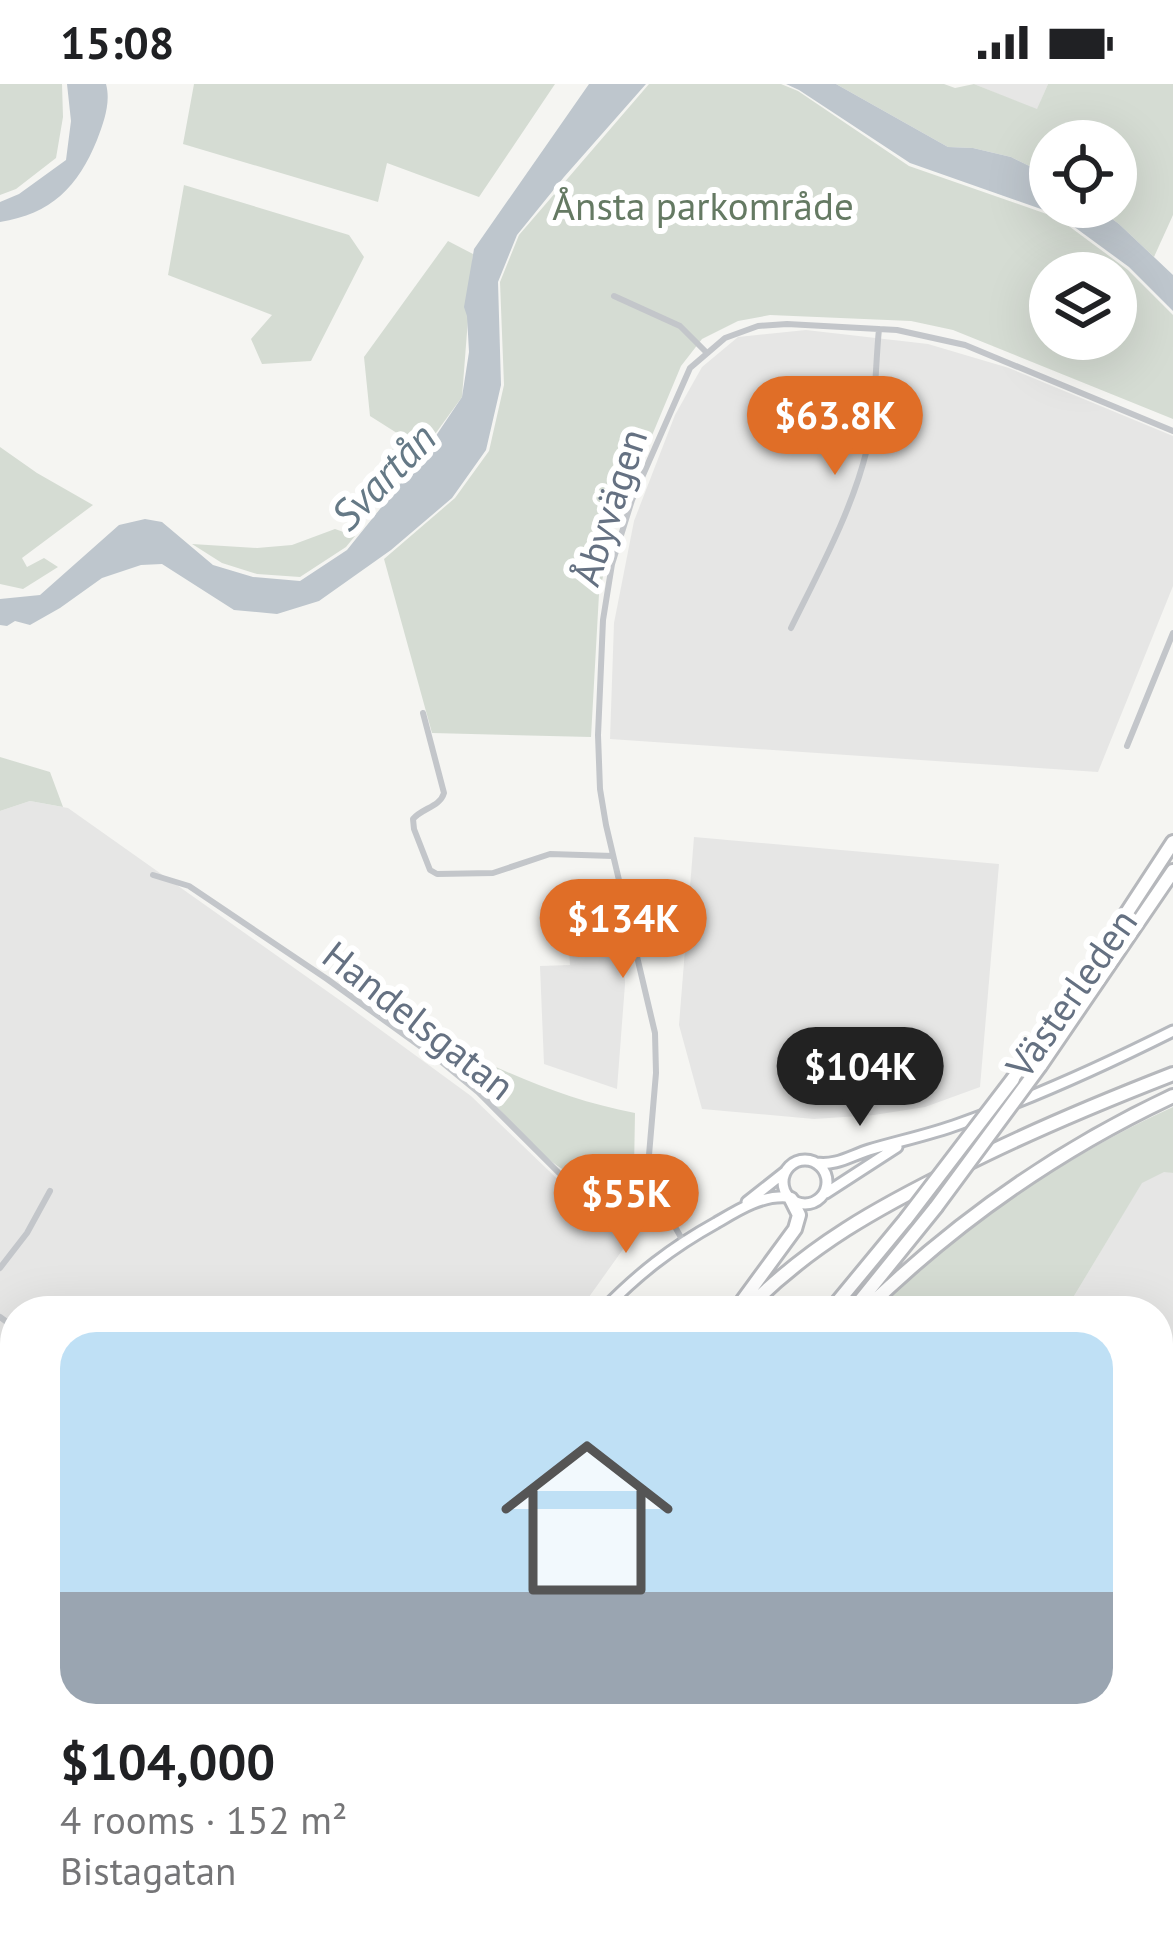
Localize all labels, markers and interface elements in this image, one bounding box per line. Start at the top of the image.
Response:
text: 15:08 [60,13,174,71]
map controls [1029,120,1137,360]
button: locate [1029,120,1137,228]
park label: Ånsta parkområde [552,180,854,231]
button: layers [1029,252,1137,360]
pin: $63.8K [737,376,933,478]
text: $63.8K [774,389,896,440]
water label: Svartån [318,411,448,541]
street label: Åbyvägen [560,422,658,592]
pin: $134K [539,879,707,981]
text: $134K [567,892,679,943]
street label: Västerleden [994,898,1148,1088]
street label: Handelsgatan [313,929,525,1111]
pin: $104K [776,1027,944,1129]
text: $104K [804,1040,916,1091]
pin: $55K [555,1154,697,1256]
text: $55K [581,1167,671,1218]
icon: home [479,1410,695,1626]
text: $104,000 [60,1728,275,1794]
text: 4 rooms · 152 m² [60,1794,347,1845]
text: Bistagatan [60,1845,236,1896]

